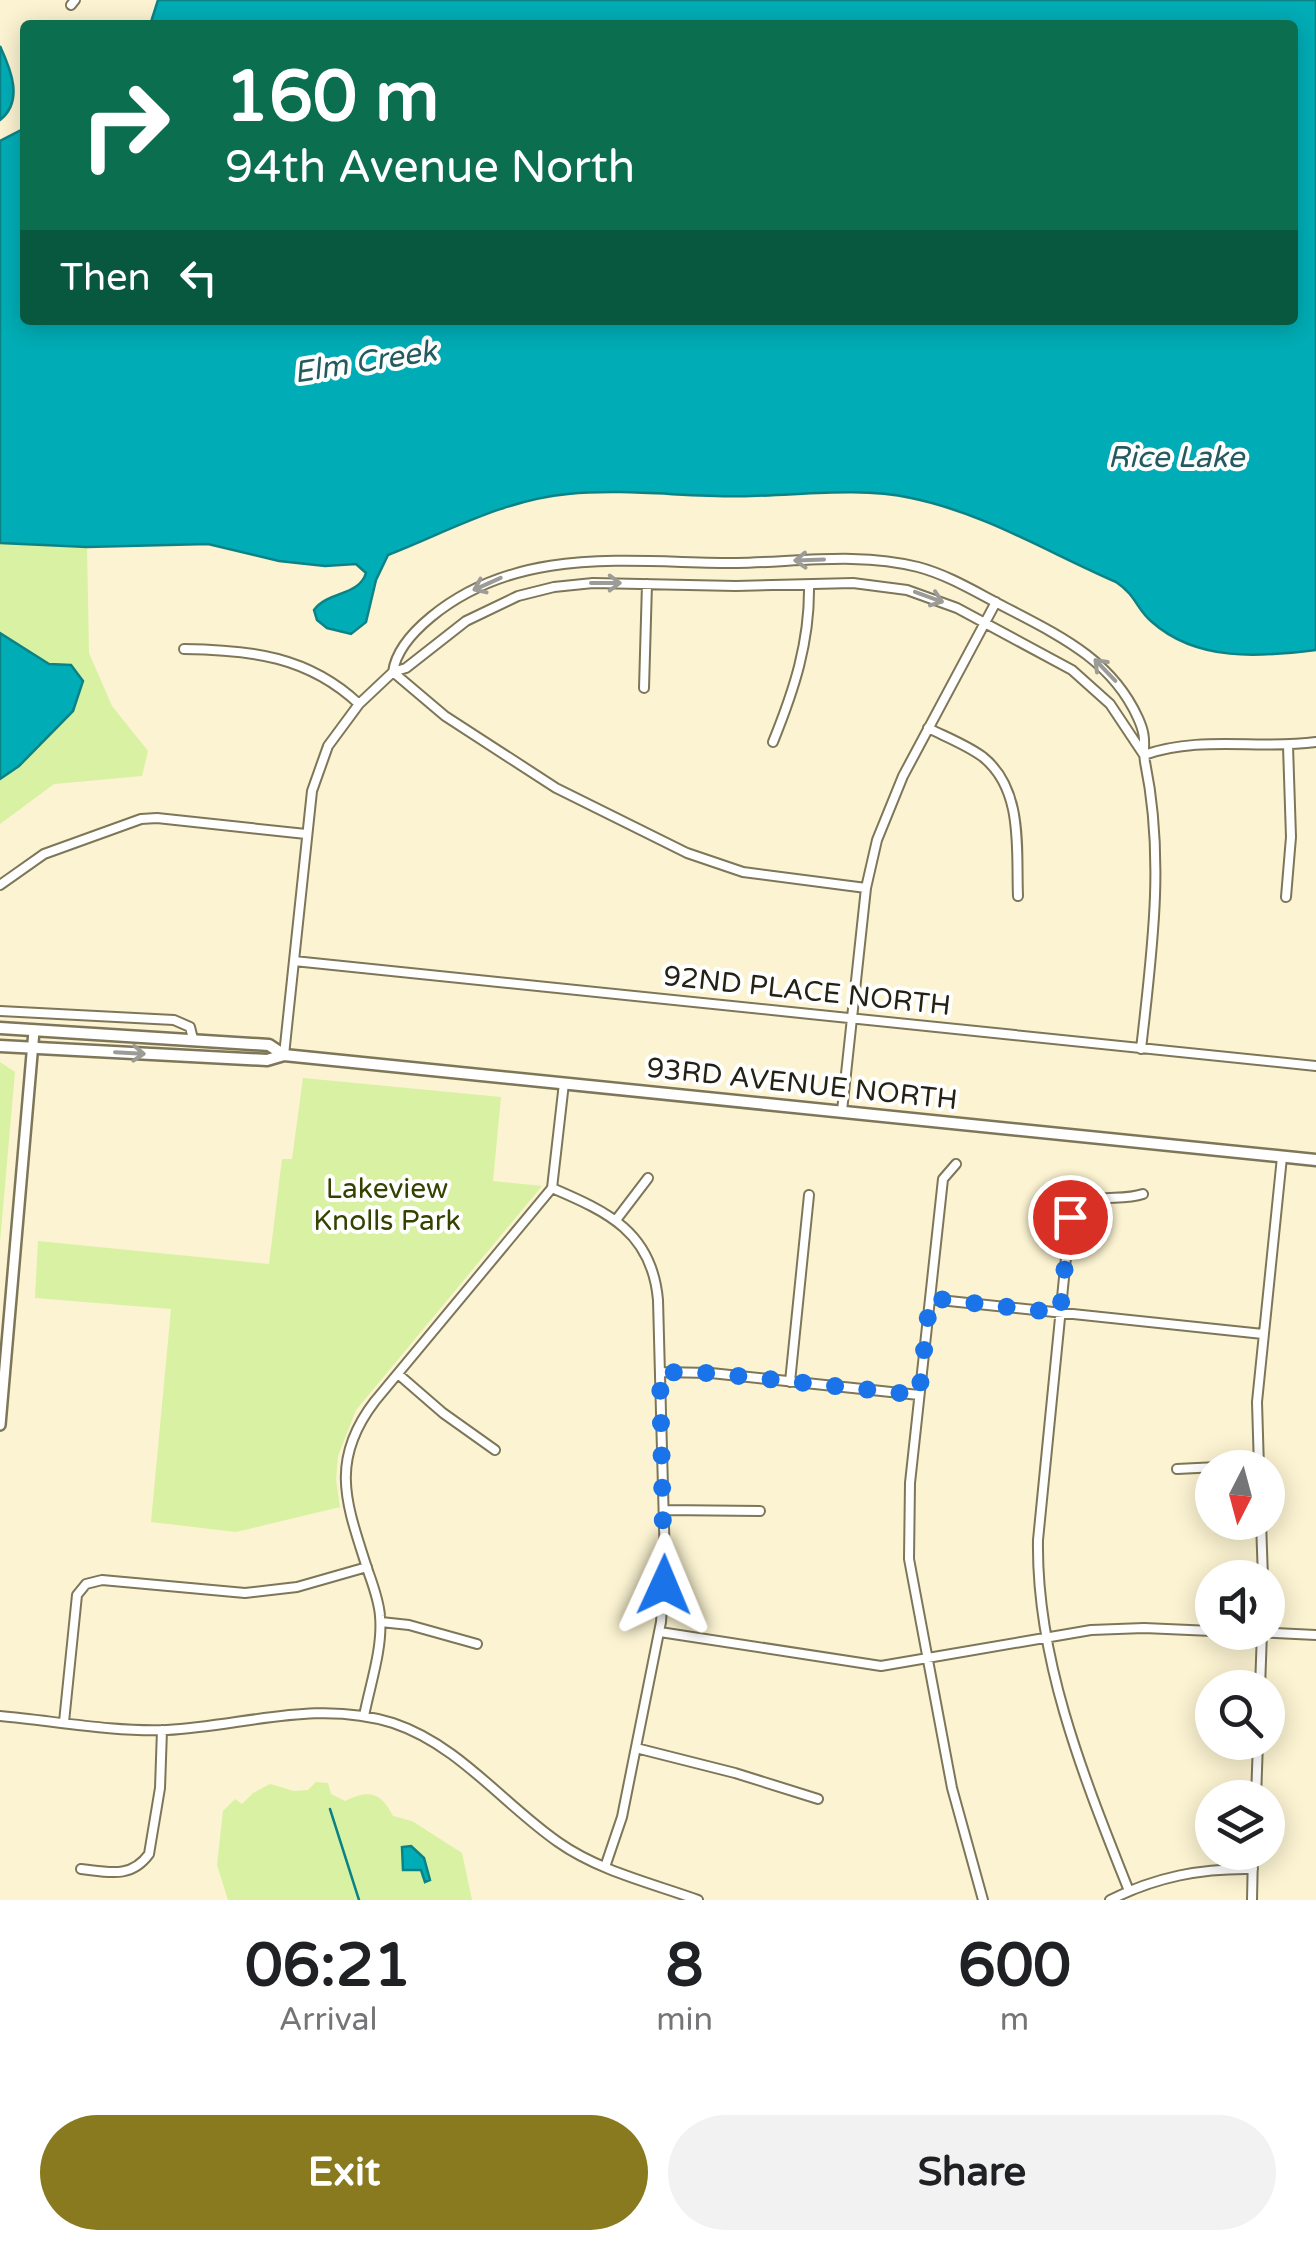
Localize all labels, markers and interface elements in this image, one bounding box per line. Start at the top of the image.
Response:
text: 160 m [225,56,439,140]
icon: right [60,60,190,190]
text: 94th Avenue North [225,141,635,195]
icon: left [171,250,226,305]
text: Then [60,255,151,301]
water label: Elm Creek [291,332,442,392]
water label: Rice Lake [1108,439,1246,476]
one-way arrow [793,551,825,570]
one-way arrow [590,574,622,592]
one-way arrow [472,576,503,594]
one-way arrow [913,589,944,607]
one-way arrow [1093,659,1117,683]
street label: 92ND PLACE NORTH [662,959,952,1023]
one-way arrow [113,1044,145,1063]
street label: 93RD AVENUE NORTH [645,1051,959,1117]
park label: Lakeview Knolls Park [313,1172,461,1238]
pin [1028,1175,1113,1260]
icon: arrive [1043,1190,1098,1245]
north arrow [1195,1450,1285,1540]
map controls [1195,1450,1285,1870]
position arrow [612,1533,716,1637]
button: sound [1195,1560,1285,1650]
button: search [1195,1670,1285,1760]
button: layers [1195,1780,1285,1870]
text: 06:21 [245,1930,411,2002]
text: 8 [666,1930,703,2002]
text: 600 [958,1930,1071,2002]
text: Arrival [279,2001,378,2039]
text: min [656,2001,713,2039]
text: m [1000,2001,1029,2039]
button: Exit [40,2115,648,2230]
button: Share [668,2115,1276,2230]

